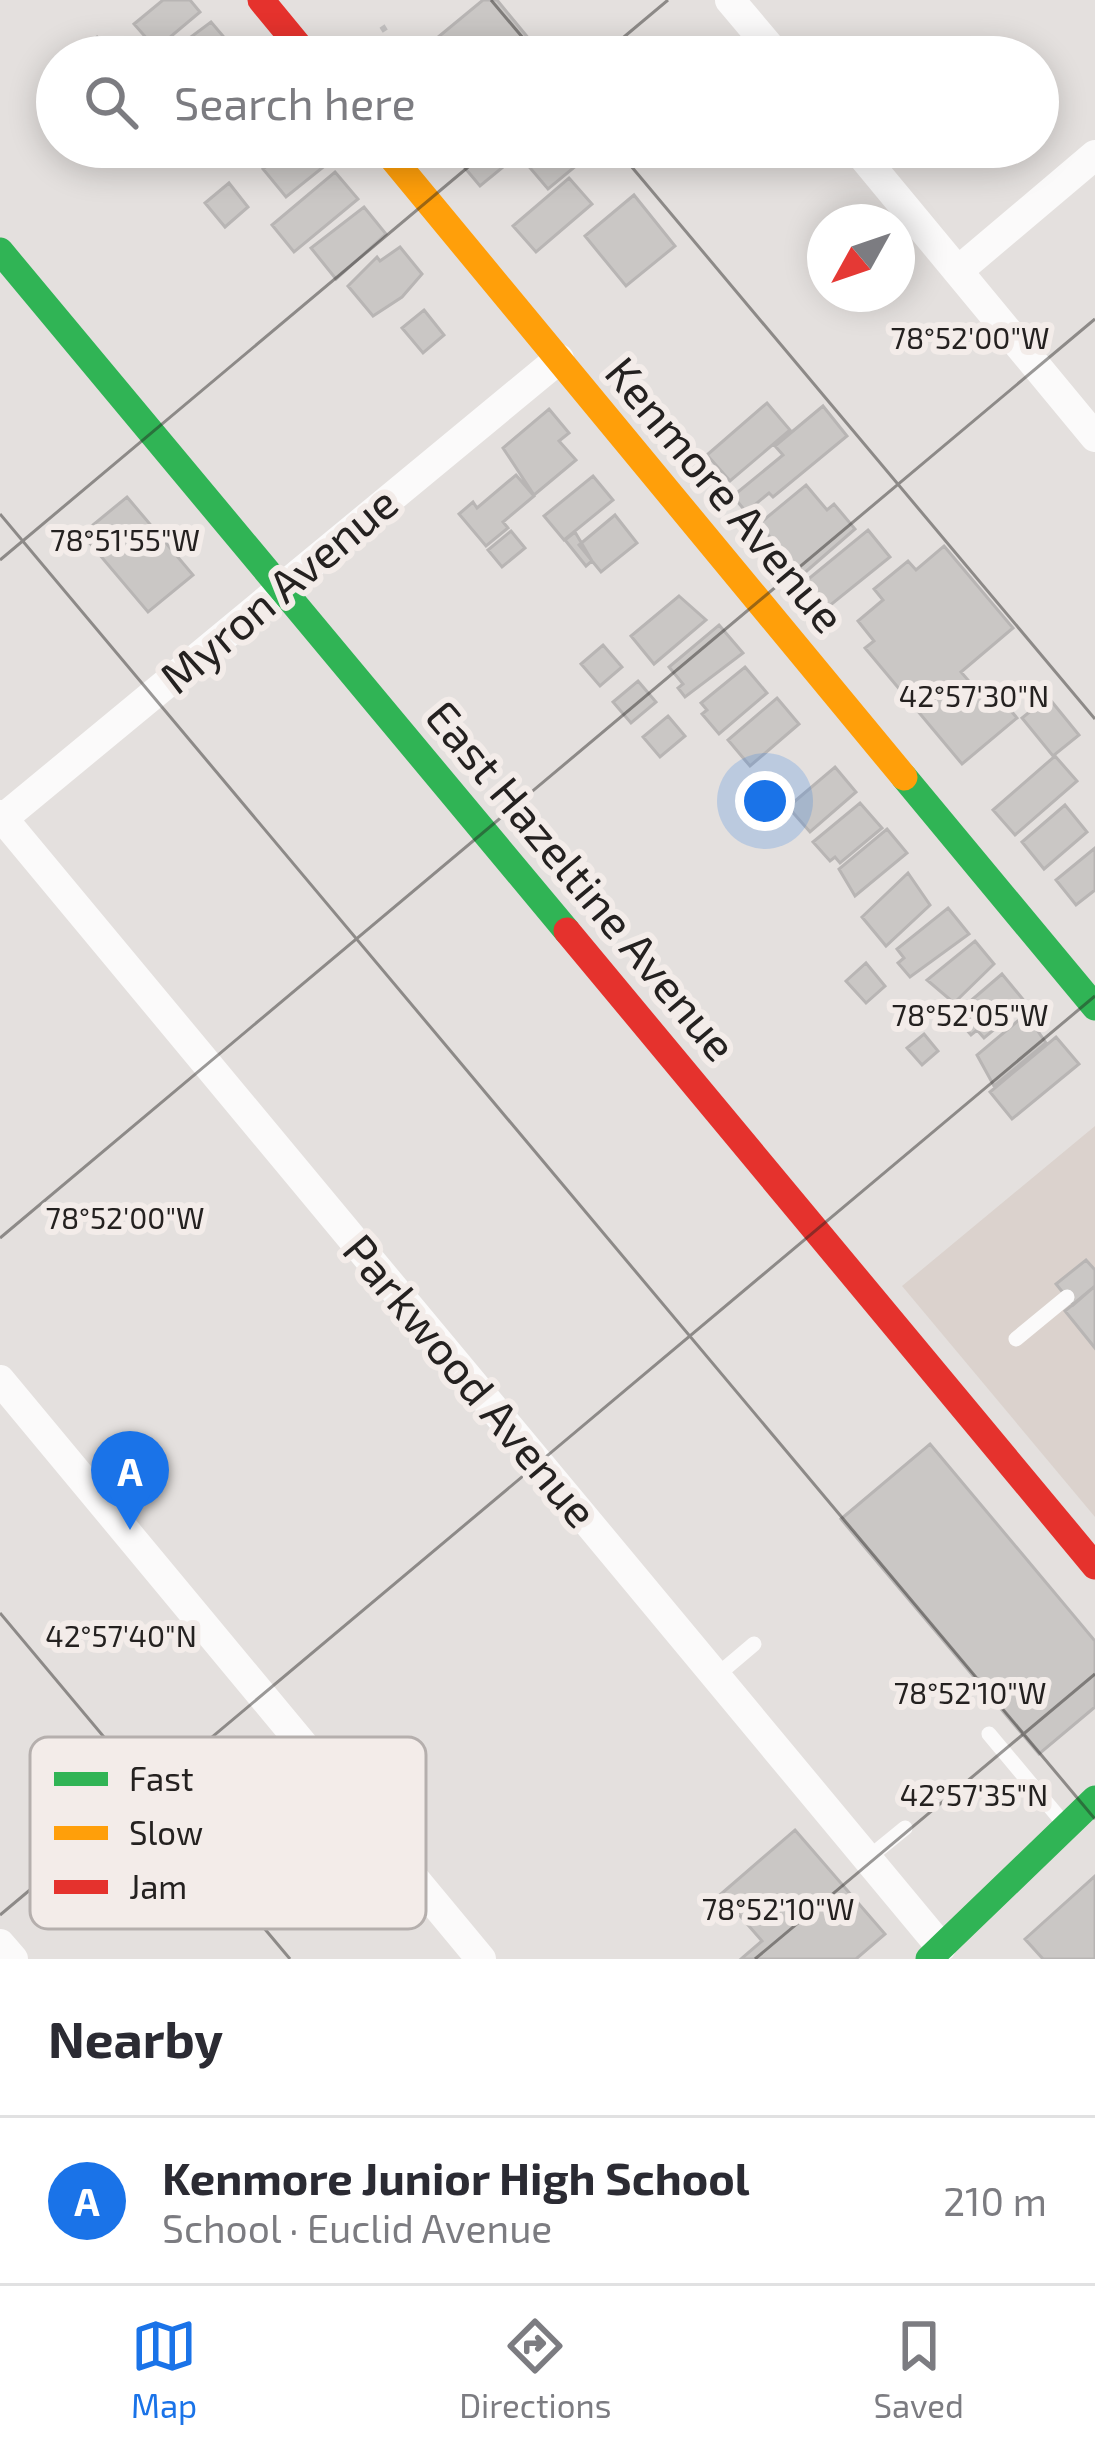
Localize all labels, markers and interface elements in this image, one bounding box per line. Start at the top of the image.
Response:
search box [36,36,1059,168]
icon: search [78,69,144,135]
text: Search here [174,75,416,129]
north arrow [807,204,915,312]
text: 78°52'00"W [891,319,1049,355]
street label: Kenmore Avenue [596,345,857,642]
street label: Myron Avenue [148,474,407,703]
text: 78°51'55"W [50,521,200,557]
text: 42°57'30"N [899,677,1049,713]
street label: East Hazeltine Avenue [416,689,749,1071]
your location [735,771,795,831]
text: 78°52'05"W [892,996,1048,1032]
text: 78°52'00"W [46,1199,204,1235]
street label: Parkwood Avenue [333,1222,610,1537]
pin: A [91,1431,169,1530]
text: 42°57'40"N [45,1617,197,1653]
text: 78°52'10"W [894,1674,1046,1710]
legend [30,1737,426,1929]
text: Fast [129,1758,193,1798]
text: 42°57'35"N [900,1776,1048,1812]
text: Slow [129,1812,203,1852]
text: Jam [129,1866,187,1906]
text: 78°52'10"W [702,1890,854,1926]
text: Nearby [48,2007,223,2068]
text: Kenmore Junior High School [162,2150,750,2204]
text: A [74,2177,100,2224]
text: 210 m [943,2177,1047,2224]
text: School · Euclid Avenue [162,2204,552,2251]
tab: Map [131,2313,197,2425]
tab: Directions [459,2313,611,2425]
tab: Saved [873,2313,964,2425]

